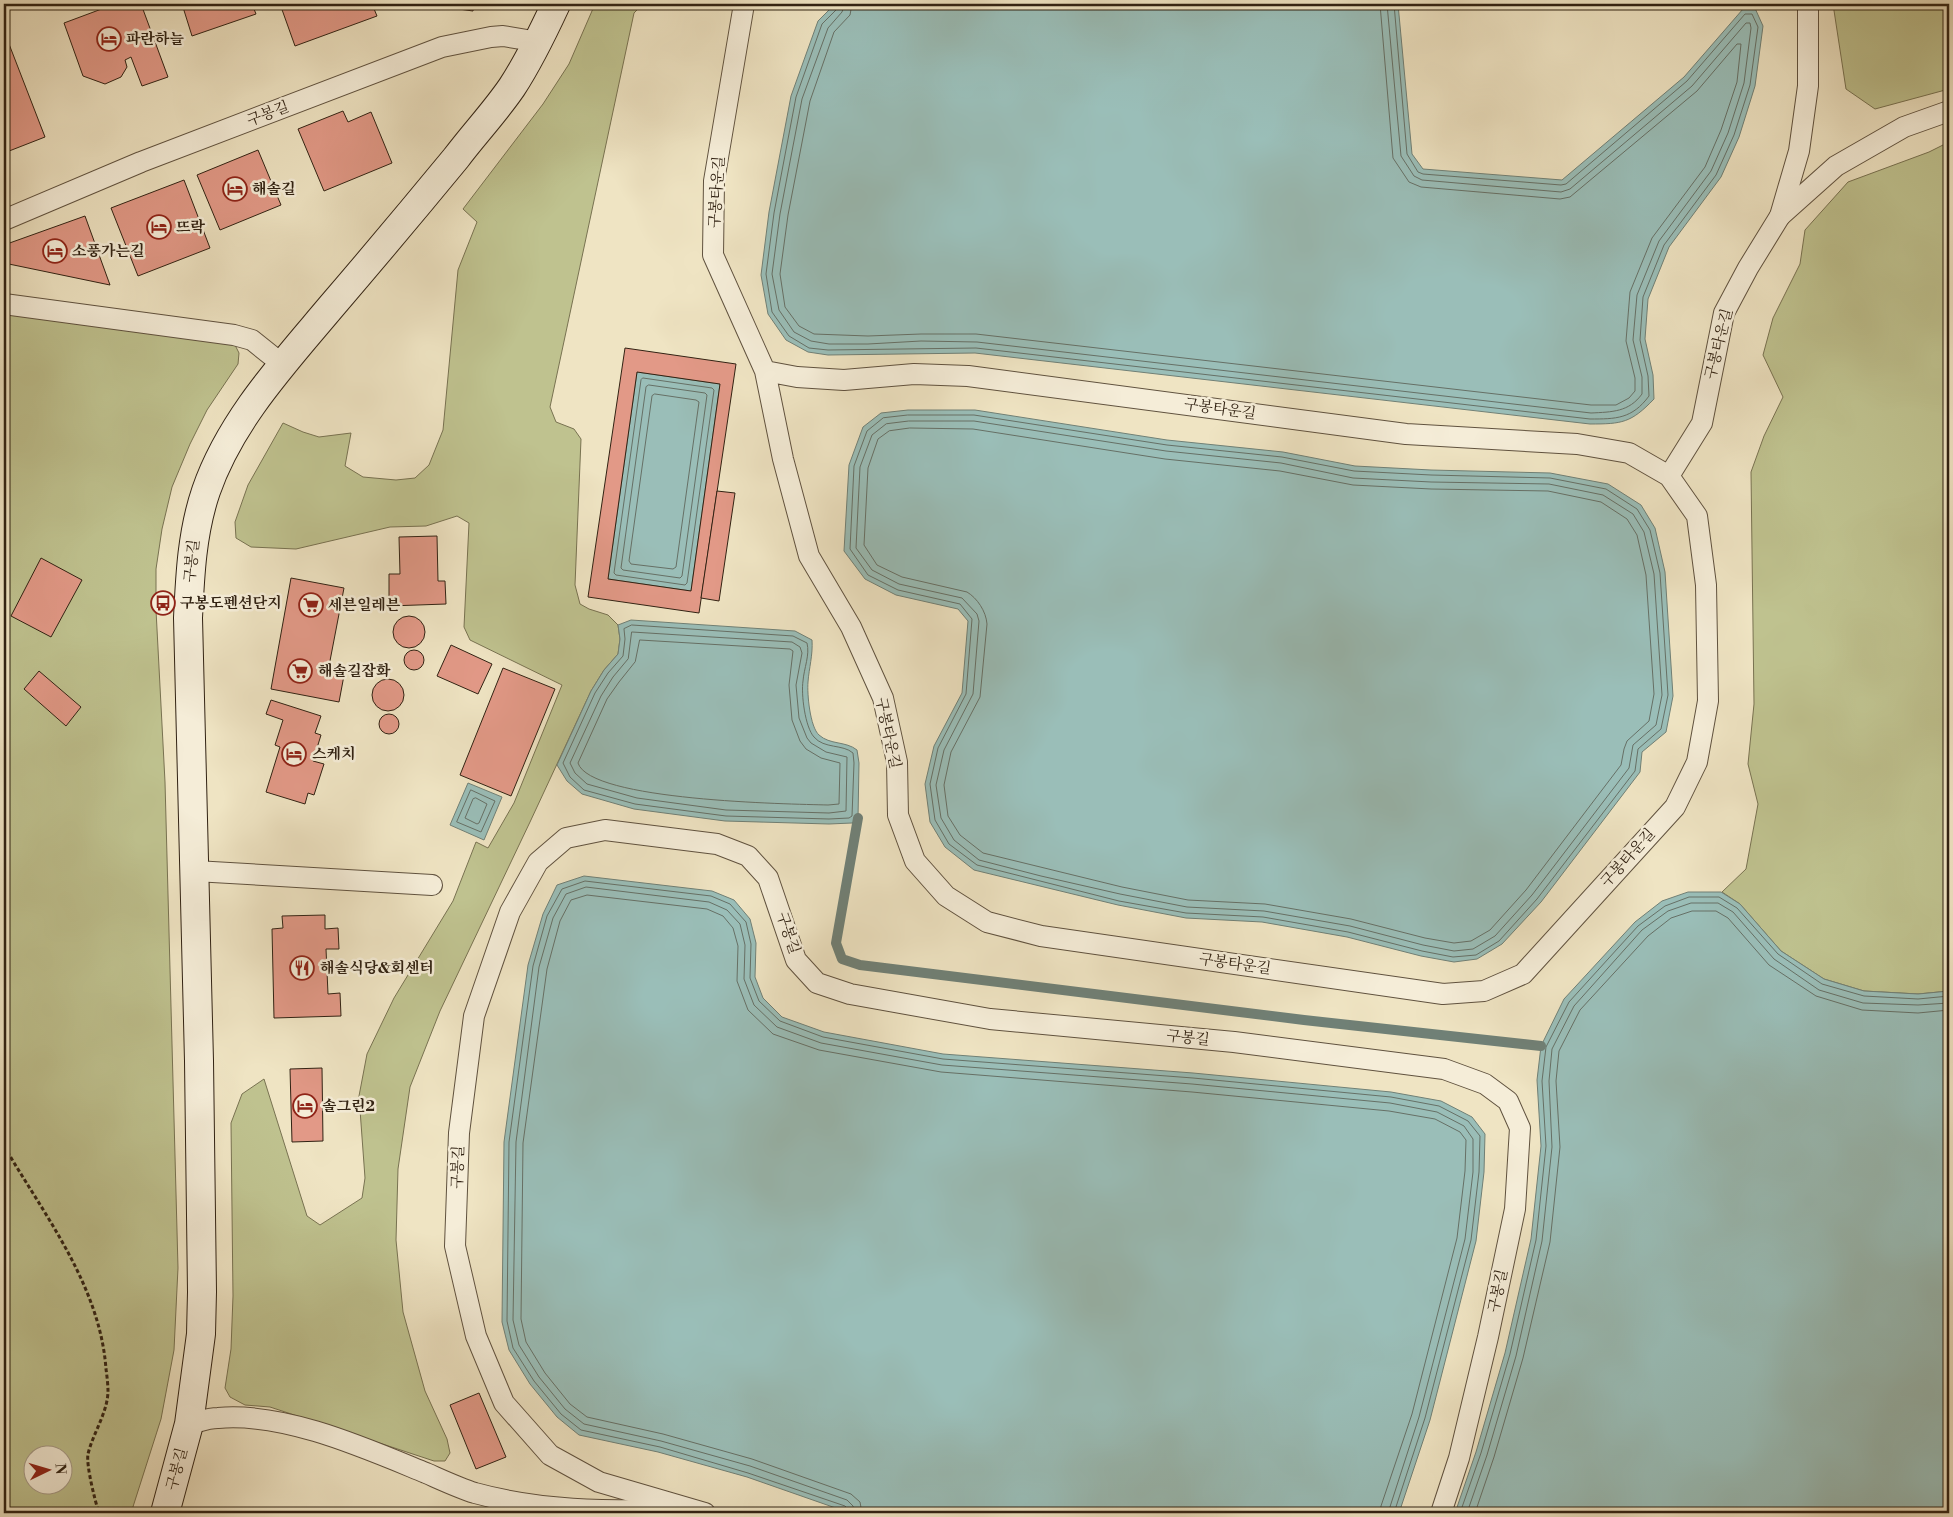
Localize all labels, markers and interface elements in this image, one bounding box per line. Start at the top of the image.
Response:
hotel icon: 파란하늘 [96,26,122,52]
place label: 파란하늘 [126,30,184,49]
street label: 구봉길 [244,97,292,131]
street label: 구봉타운길 [705,155,729,229]
hotel icon: 해솔길 [222,176,248,202]
place label: 해솔길 [252,180,295,199]
hotel icon: 뜨락 [146,214,172,240]
place label: 뜨락 [176,218,205,237]
hotel icon: 소풍가는길 [42,238,68,264]
place label: 소풍가는길 [72,242,144,261]
street label: 구봉타운길 [1701,307,1737,381]
street label: 구봉타운길 [1183,395,1257,423]
street label: 구봉길 [180,538,204,584]
bus stop icon: 구봉도펜션단지 [150,590,176,616]
supermarket icon: 세븐일레븐 [298,592,324,618]
place label: 구봉도펜션단지 [180,594,281,613]
place label: 세븐일레븐 [328,596,401,615]
supermarket icon: 해솔길잡화 [287,658,313,684]
place label: 해솔길잡화 [318,662,391,681]
street label: 구봉타운길 [871,696,905,770]
hotel icon: 스케치 [281,741,307,767]
place label: 스케치 [312,745,355,764]
street label: 구봉타운길 [1597,825,1659,891]
street label: 구봉길 [772,909,804,957]
street label: 구봉타운길 [1198,950,1272,978]
restaurant icon: 해솔식당&회센터 [289,955,315,981]
place label: 해솔식당&회센터 [320,959,434,978]
street label: 구봉길 [1165,1026,1211,1050]
hotel icon: 솔그린2 [292,1093,318,1119]
place label: 솔그린2 [322,1097,375,1116]
street label: 구봉길 [448,1145,468,1189]
street label: 구봉길 [1484,1268,1512,1314]
north arrow [22,1444,72,1494]
street label: 구봉길 [162,1446,192,1492]
text: N [51,1463,69,1475]

